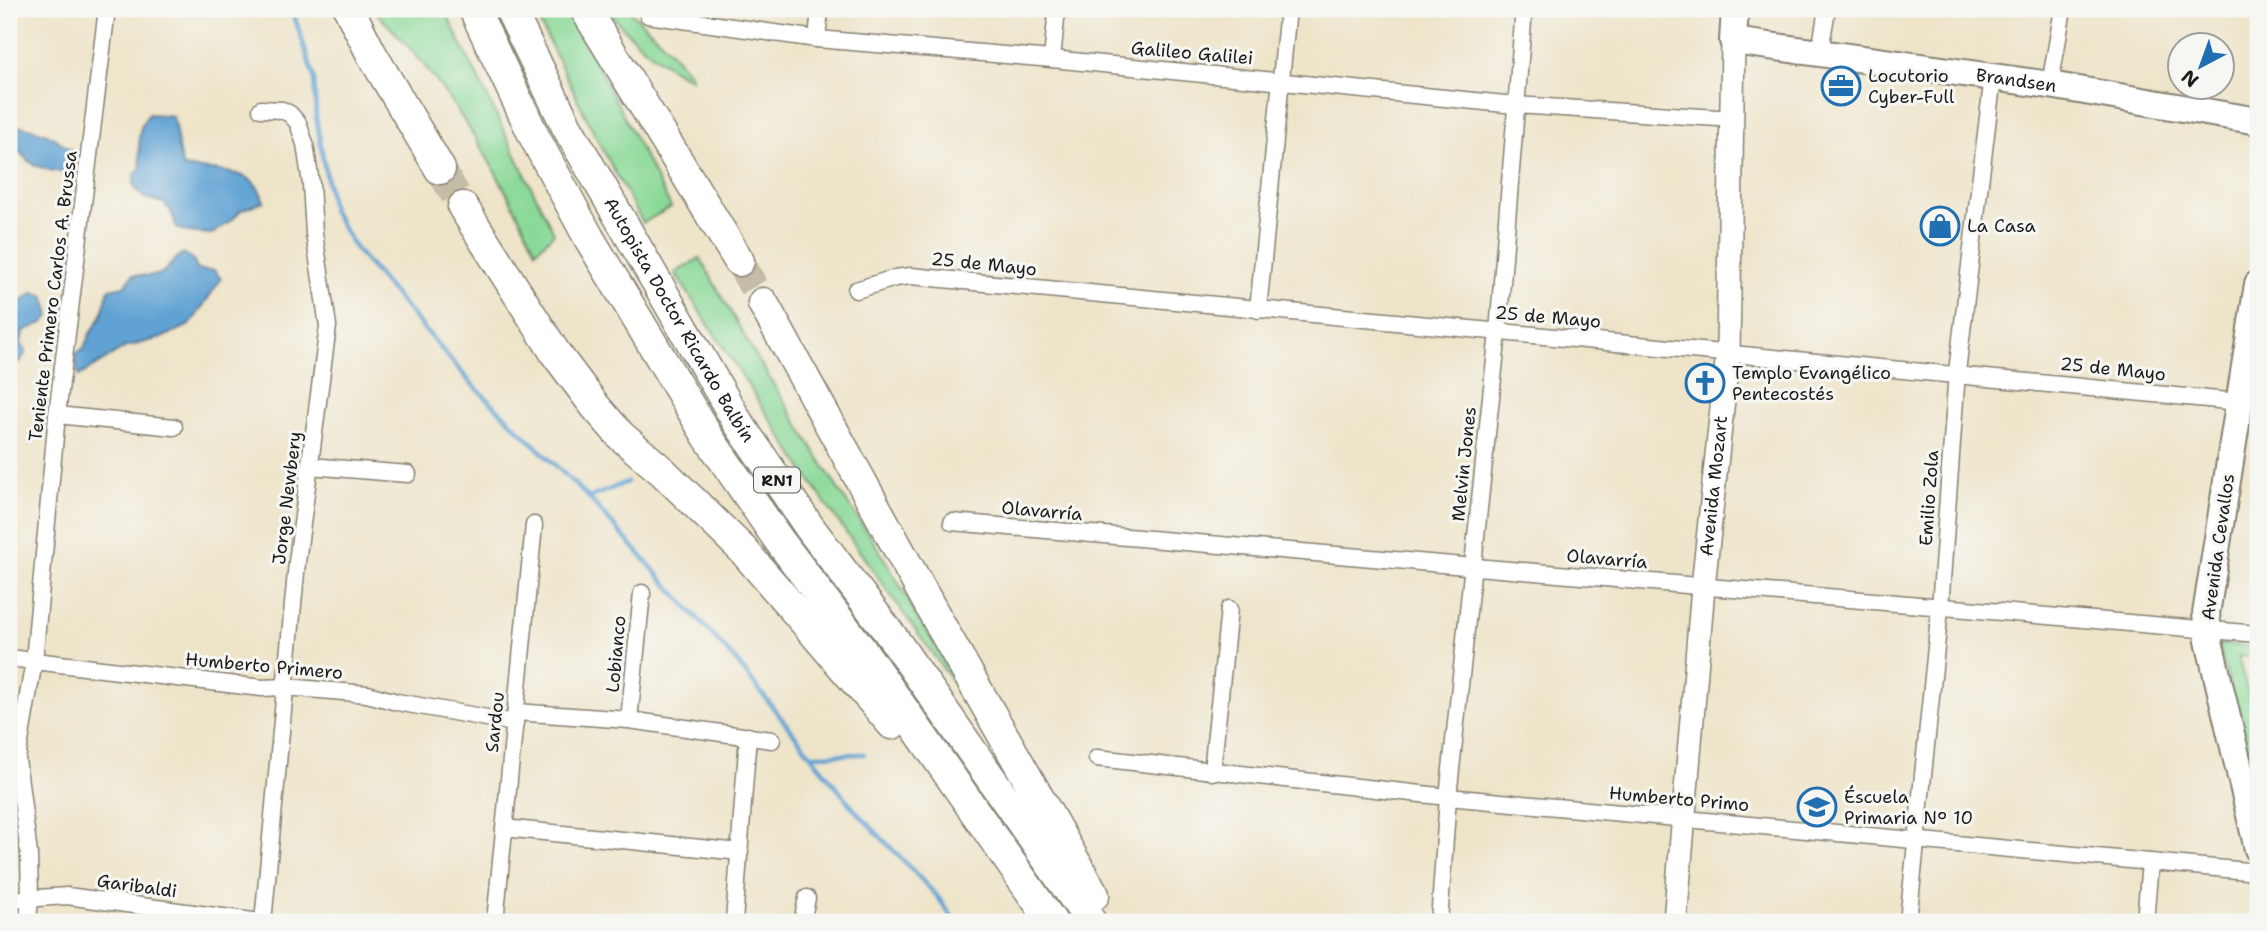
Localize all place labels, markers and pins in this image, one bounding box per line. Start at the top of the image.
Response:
place label: Locutorio Cyber-Full [1868,64,1955,109]
office icon: Locutorio Cyber-Full [1820,65,1862,107]
shop icon: La Casa [1919,205,1961,247]
place label: La Casa [1967,214,2036,238]
place label: Templo Evangélico Pentecostés [1732,361,1891,406]
church icon: Templo Evangélico Pentecostés [1684,362,1726,404]
place label: Éscuela Primaria N° 10 [1844,785,1973,830]
school or university icon: Éscuela Primaria N° 10 [1796,786,1838,828]

